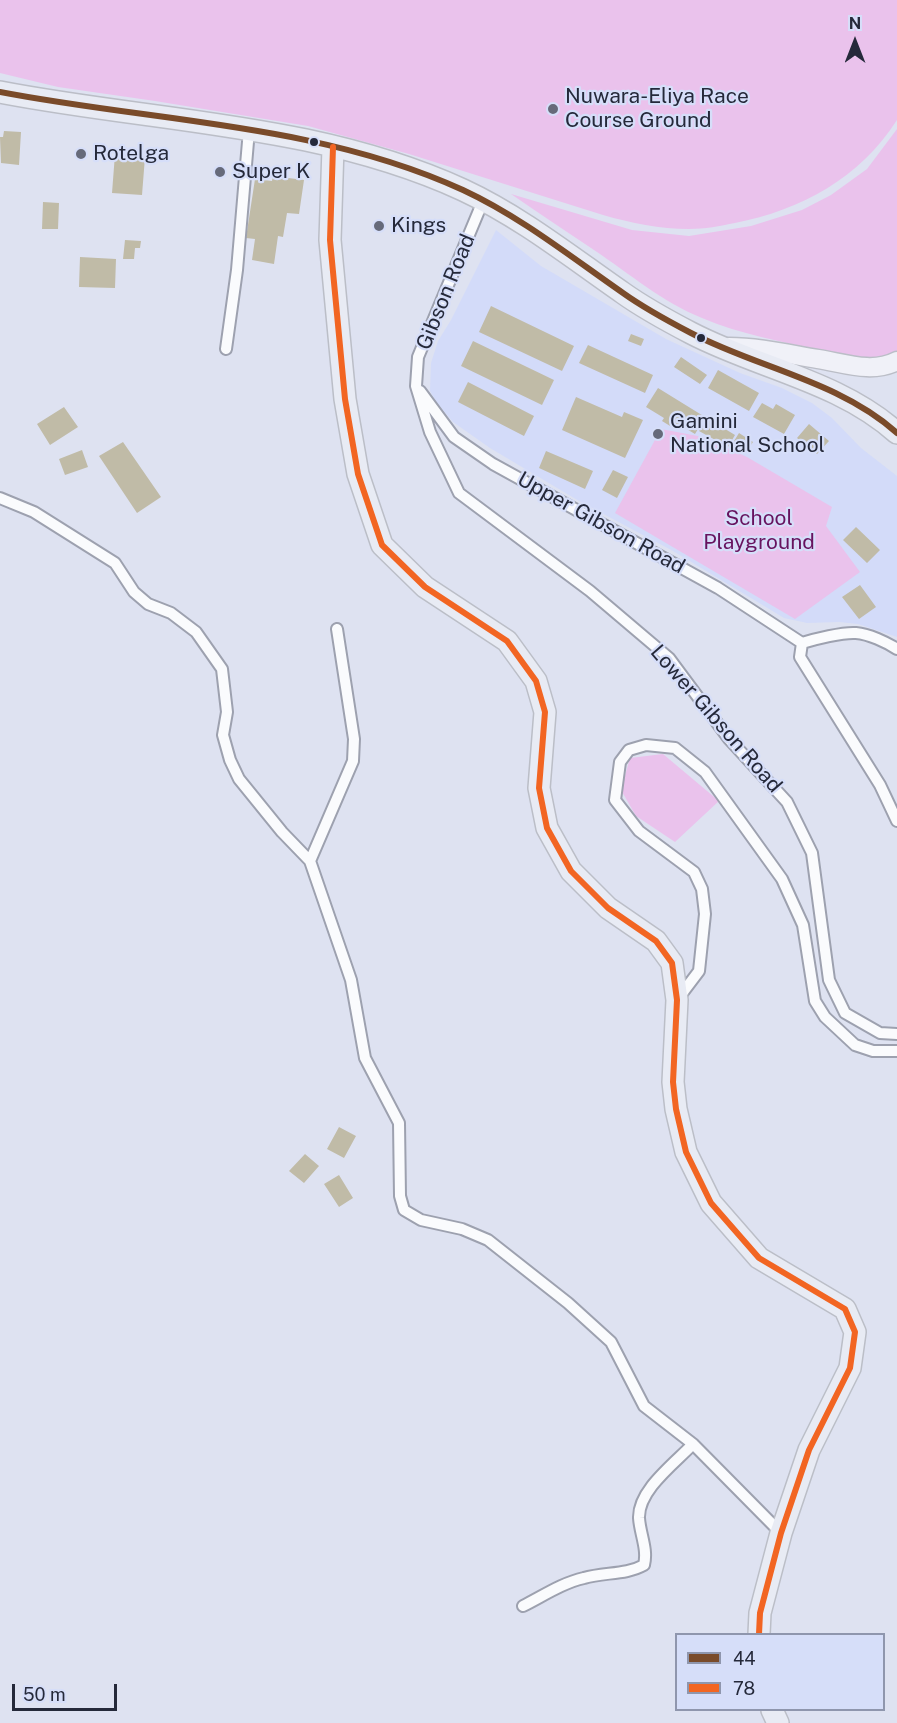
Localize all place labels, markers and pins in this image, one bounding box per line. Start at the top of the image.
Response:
place label: Nuwara-Eliya Race Course Ground [565,84,749,134]
marker: Nuwara-Eliya Race Course Ground [546,102,560,116]
unlabelled marker [308,136,320,148]
place label: Rotelga [93,141,169,167]
marker: Rotelga [74,147,88,161]
place label: Super K [232,159,310,185]
marker: Super K [213,165,227,179]
place label: Kings [391,213,446,239]
marker: Kings [372,219,386,233]
unlabelled marker [695,332,707,344]
place label: Gamini National School [670,409,825,459]
marker: Gamini National School [651,427,665,441]

